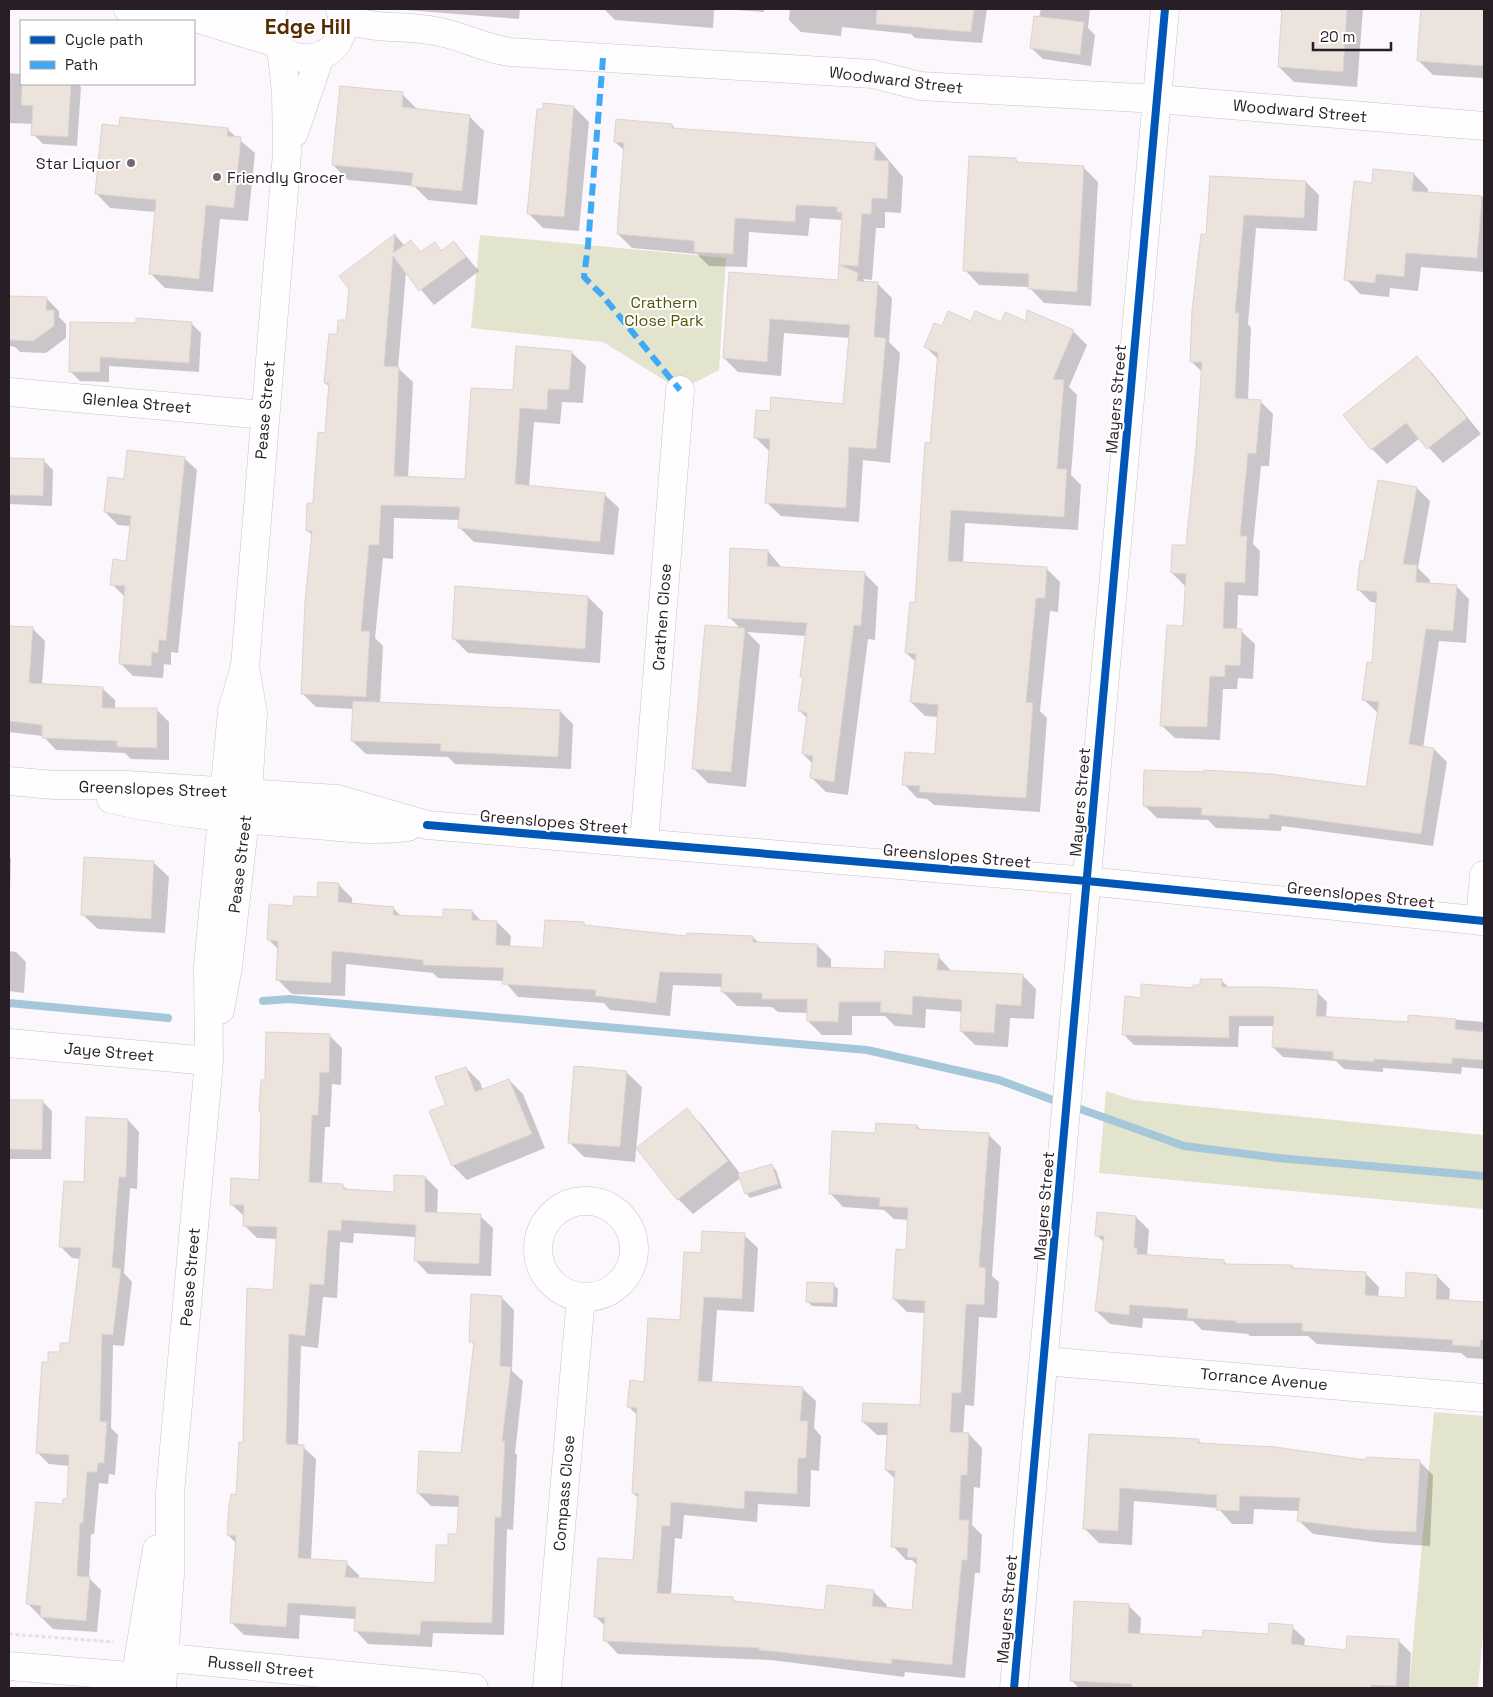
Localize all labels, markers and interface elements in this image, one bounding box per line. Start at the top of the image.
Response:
district label: Edge Hill [265,13,351,40]
legend [20,20,195,85]
scale bar [1313,20,1390,52]
text: 20 m [1320,27,1355,46]
text: Cycle path [65,30,143,49]
text: Path [65,55,98,74]
street label: Woodward Street [828,61,964,99]
street label: Woodward Street [1232,95,1368,127]
place label: Star Liquor [36,153,121,174]
marker: Star Liquor [125,157,137,169]
place label: Friendly Grocer [227,167,344,188]
marker: Friendly Grocer [211,171,223,183]
park label: Crathern Close Park [624,292,704,331]
street label: Mayers Street [1101,344,1131,454]
street label: Pease Street [250,360,280,460]
street label: Glenlea Street [82,388,192,418]
street label: Crathen Close [648,563,676,671]
street label: Mayers Street [1065,747,1095,857]
street label: Greenslopes Street [78,776,228,802]
street label: Greenslopes Street [479,805,629,839]
street label: Pease Street [224,814,256,914]
street label: Greenslopes Street [882,839,1032,873]
street label: Greenslopes Street [1286,877,1436,913]
street label: Jaye Street [63,1038,155,1066]
street label: Mayers Street [1029,1151,1059,1261]
street label: Pease Street [175,1227,205,1327]
street label: Torrance Avenue [1199,1363,1329,1395]
street label: Compass Close [548,1434,580,1552]
street label: Mayers Street [992,1554,1022,1664]
street label: Russell Street [207,1651,315,1683]

